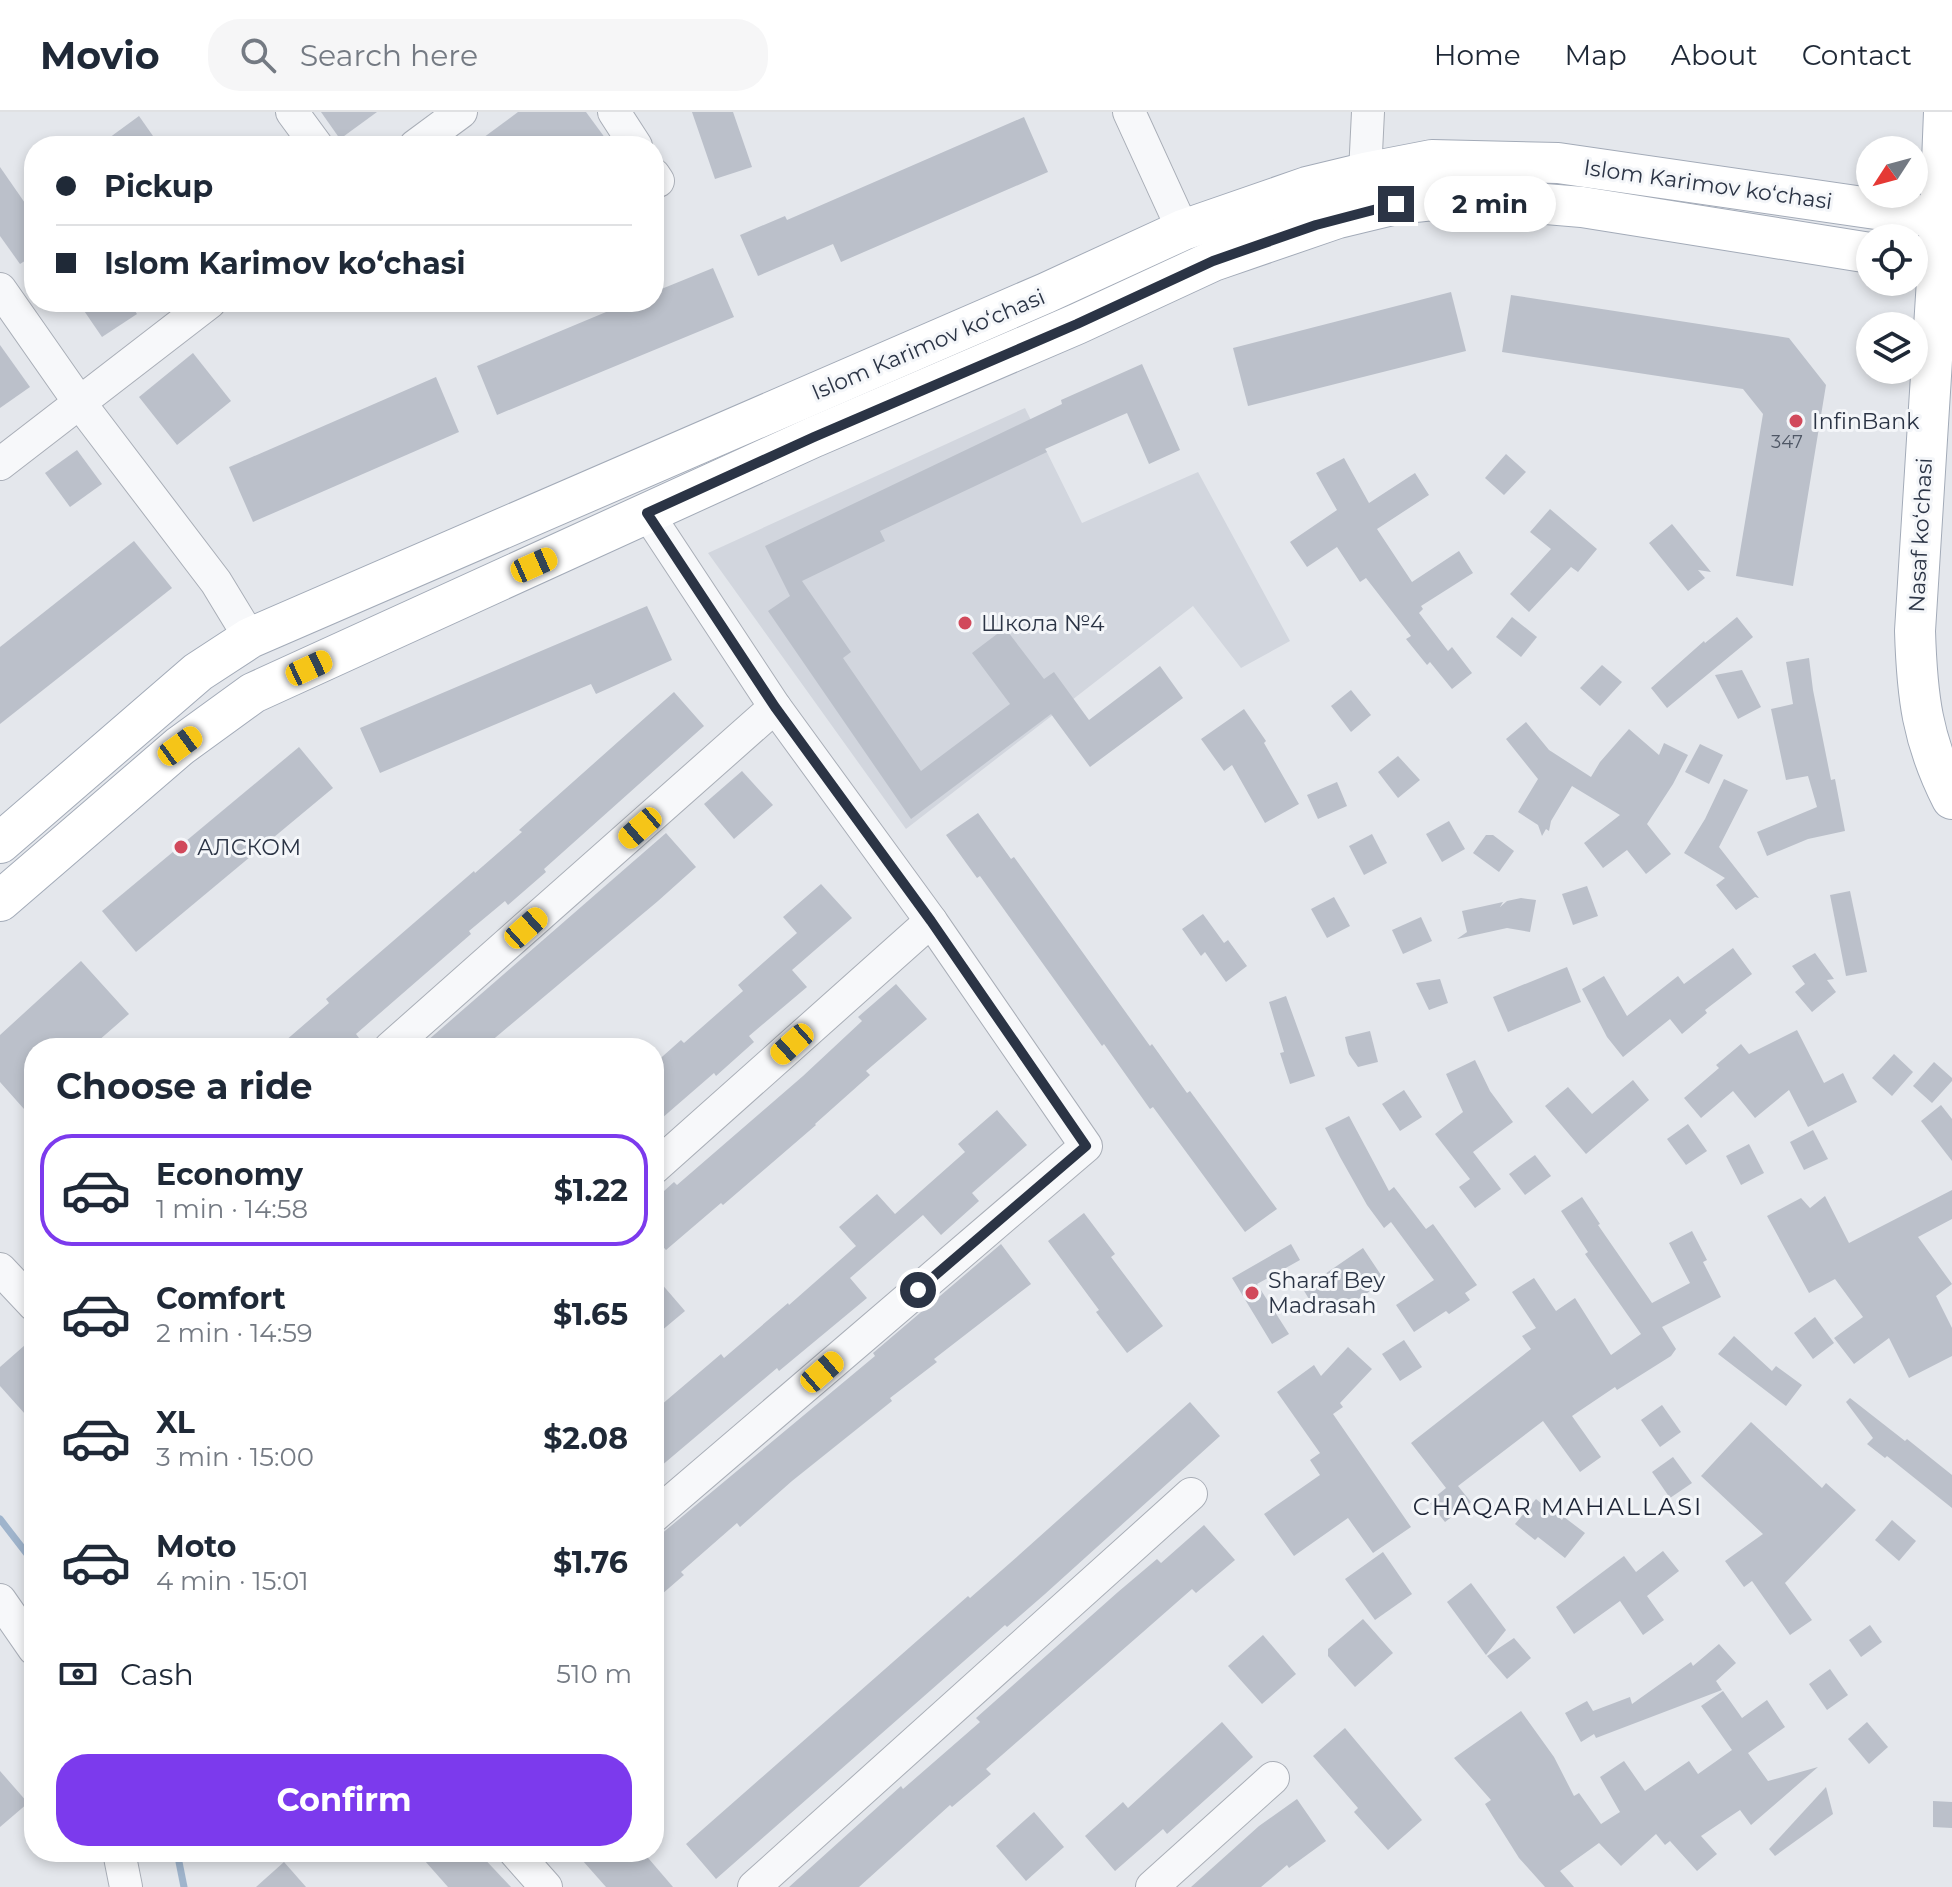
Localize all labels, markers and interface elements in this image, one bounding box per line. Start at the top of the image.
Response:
search box [208,19,768,91]
text: Movio [40,32,160,79]
icon: search [236,33,280,77]
text: Search here [300,37,478,74]
text: Home [1434,38,1521,72]
text: Map [1565,38,1627,72]
text: About [1671,38,1758,72]
text: Contact [1802,38,1912,72]
north arrow [1856,136,1928,208]
map controls [1856,136,1928,384]
street label: Islom Karimov ko‘chasi [1582,154,1834,215]
text: Pickup [104,168,213,205]
callout: 2 min [1424,176,1556,232]
route end [1378,186,1414,222]
text: 2 min [1452,188,1528,220]
button: locate [1856,224,1928,296]
text: Islom Karimov ko‘chasi [104,245,466,282]
street label: Islom Karimov ko‘chasi [807,283,1049,406]
button: layers [1856,312,1928,384]
place label: InfinBank [1812,408,1920,435]
marker: InfinBank [1787,412,1805,430]
house number: 347 [1771,431,1803,453]
street label: Nasaf ko‘chasi [1903,457,1938,613]
car [507,544,561,586]
place label: Школа №4 [981,610,1105,637]
marker: Школа №4 [956,614,974,632]
car [282,647,336,689]
car [154,722,206,770]
car [614,803,666,853]
place label: АЛСКОМ [197,834,301,861]
marker: АЛСКОМ [172,838,190,856]
car [500,903,552,953]
car [766,1019,818,1069]
text: Choose a ride [56,1064,313,1108]
icon: car [60,1154,132,1226]
text: Economy [156,1156,303,1193]
text: $1.22 [554,1172,628,1209]
text: 1 min · 14:58 [156,1193,308,1225]
place label: Sharaf Bey Madrasah [1268,1267,1385,1319]
route start [900,1272,936,1308]
icon: car [60,1278,132,1350]
text: Comfort [156,1280,286,1317]
marker: Sharaf Bey Madrasah [1243,1284,1261,1302]
text: $1.65 [553,1296,628,1333]
text: 2 min · 14:59 [156,1317,313,1349]
car [796,1347,848,1397]
icon: car [60,1402,132,1474]
text: XL [156,1404,195,1441]
text: $2.08 [543,1420,628,1457]
text: 3 min · 15:00 [156,1441,314,1473]
district label: CHAQAR MAHALLASI [1413,1492,1703,1521]
icon: car [60,1526,132,1598]
text: Moto [156,1528,237,1565]
text: $1.76 [553,1544,628,1581]
text: 4 min · 15:01 [156,1565,309,1597]
icon: cash [56,1652,100,1696]
text: Cash [120,1656,194,1693]
text: 510 m [556,1658,632,1690]
button: Confirm [56,1754,632,1846]

